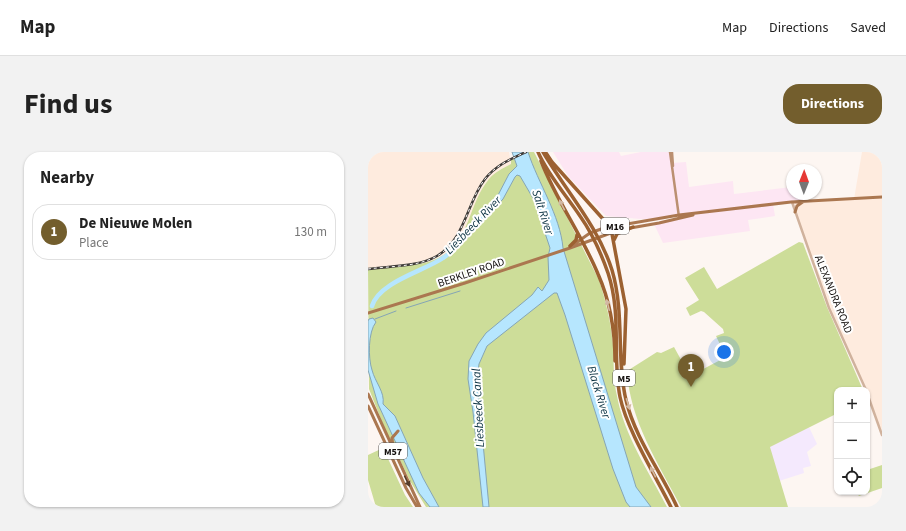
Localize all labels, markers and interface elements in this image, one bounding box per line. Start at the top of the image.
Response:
text: Map [20,14,55,41]
text: Map [722,18,747,38]
text: Directions [769,18,828,38]
text: Saved [850,18,886,38]
text: Find us [24,84,112,124]
button: Directions [783,84,882,124]
north arrow [786,164,822,200]
text: Nearby [40,166,94,190]
water label: Salt River [527,187,558,238]
water label: Liesbeeck River [441,192,506,258]
one-way arrow [559,199,566,211]
text: De Nieuwe Molen [79,213,192,234]
road number: M16 [601,218,629,234]
text: 1 [51,223,57,241]
text: 130 m [294,223,327,241]
text: Place [79,234,108,252]
street label: ALEXANDRA ROAD [811,253,856,336]
street label: BERKLEY ROAD [436,254,507,291]
one-way arrow [605,299,611,311]
your location [714,342,734,362]
pin: 1 [678,354,704,387]
water label: Black River [582,364,615,421]
water label: Liesbeeck Canal [468,368,489,448]
road number: M5 [613,370,635,386]
map controls [834,387,870,495]
button: + [834,387,870,423]
one-way arrow [625,398,631,410]
button: − [834,423,870,459]
road number: M57 [379,443,407,459]
button: locate [834,459,870,495]
one-way arrow [650,466,656,478]
one-way arrow [404,475,410,486]

